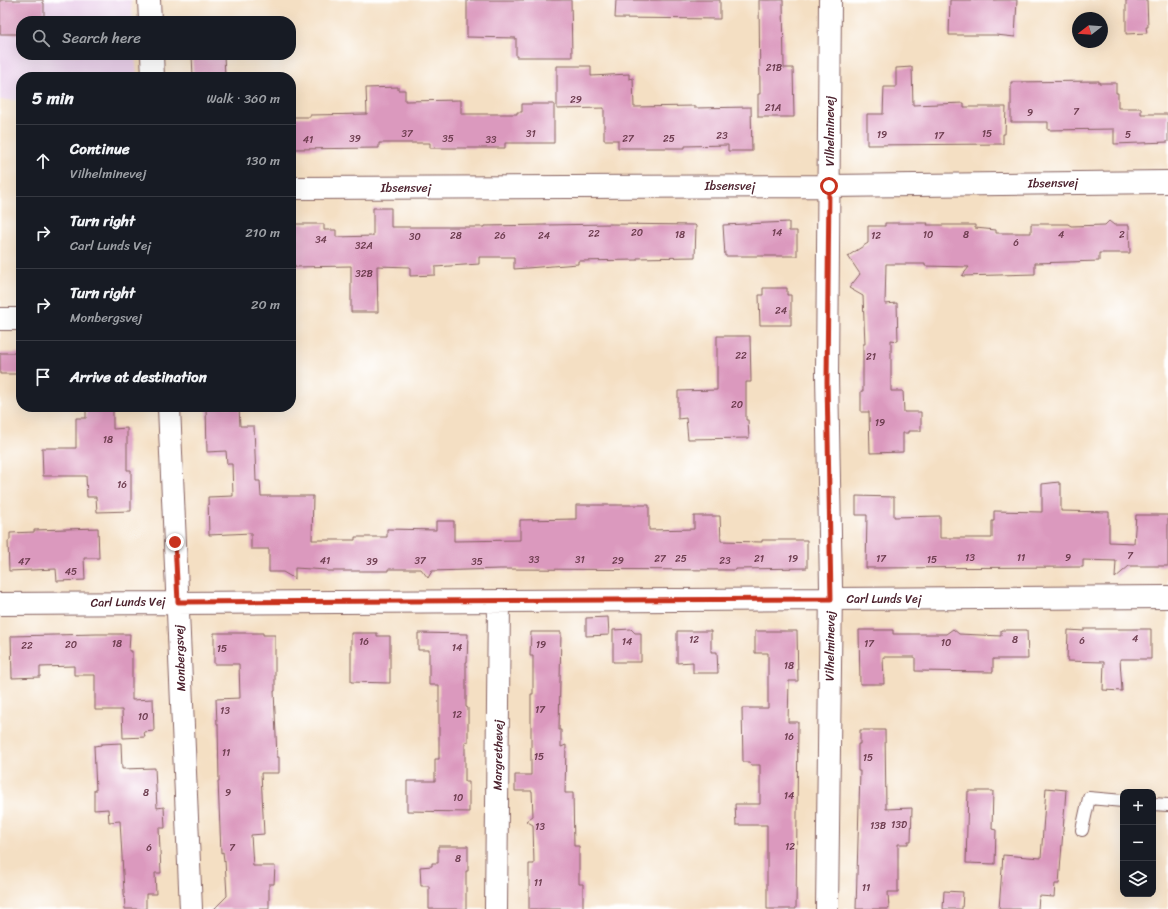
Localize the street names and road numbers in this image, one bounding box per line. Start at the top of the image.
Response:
street label: Vilhelminevej [819,96,841,166]
street label: Ibsensvej [1027,172,1079,194]
street label: Ibsensvej [704,175,756,197]
street label: Ibsensvej [380,177,432,199]
street label: Carl Lunds Vej [847,588,922,610]
street label: Carl Lunds Vej [90,590,166,614]
street label: Vilhelminevej [818,610,842,681]
street label: Monbergsvej [168,624,192,692]
street label: Margrethevej [486,719,510,791]

